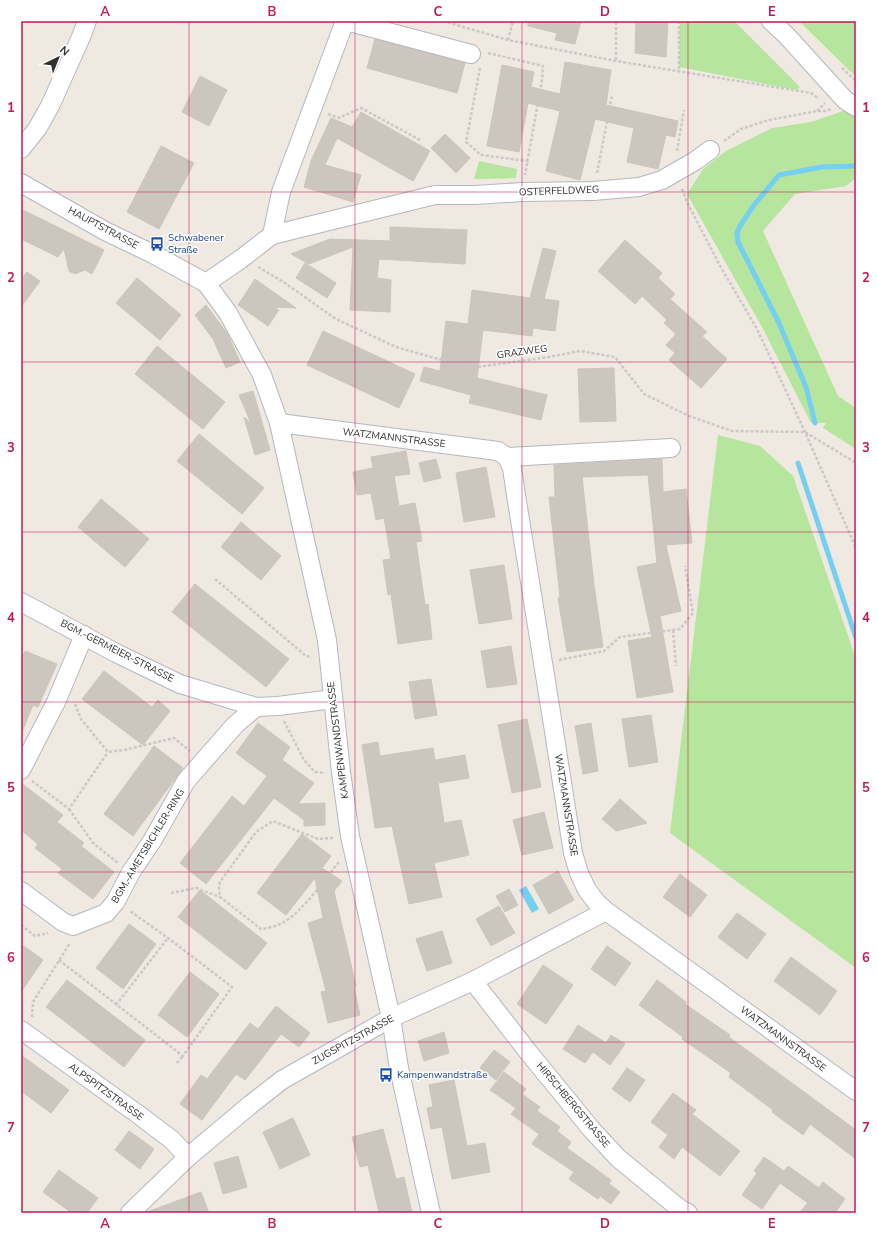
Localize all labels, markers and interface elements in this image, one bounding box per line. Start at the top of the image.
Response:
text: A [100,3,110,21]
text: B [268,3,277,21]
text: C [434,3,443,21]
text: D [600,3,610,21]
text: E [768,3,776,21]
north arrow [38,38,78,78]
text: N [56,43,73,59]
text: 1 [7,99,15,117]
text: 1 [862,99,870,117]
street label: OSTERFELDWEG [519,183,599,199]
street label: HAUPTSTRASSE [65,204,141,253]
place label: Schwabener Straße [168,231,224,257]
bus stop icon: Schwabener Straße [149,236,165,252]
text: 2 [7,269,15,287]
text: 2 [862,269,870,287]
street label: GRAZWEG [496,342,548,362]
street label: WATZMANNSTRASSE [342,425,446,451]
text: 3 [7,439,15,457]
text: 3 [862,439,870,457]
text: 4 [7,609,15,627]
text: 4 [862,609,870,627]
street label: BGM.-GERMEIER-STRASSE [58,616,176,686]
street label: KAMPENWANDSTRASSE [324,680,352,799]
street label: WATZMANNSTRASSE [551,753,581,857]
text: 5 [7,779,15,797]
text: 5 [862,779,870,797]
street label: BGM.-AMETSBICHLER-RING [108,786,188,906]
text: 6 [7,949,15,967]
text: 6 [862,949,870,967]
street label: WATZMANNSTRASSE [737,1003,829,1075]
street label: ZUGSPITZSTRASSE [310,1012,396,1068]
street label: HIRSCHBERGSTRASSE [533,1059,613,1151]
street label: ALPSPITZSTRASSE [66,1060,147,1124]
bus stop icon: Kampenwandstraße [378,1067,394,1083]
place label: Kampenwandstraße [397,1068,488,1082]
text: 7 [7,1119,15,1137]
text: 7 [862,1119,870,1137]
text: A [100,1215,110,1233]
text: B [268,1215,277,1233]
text: C [434,1215,443,1233]
text: D [600,1215,610,1233]
text: E [768,1215,776,1233]

